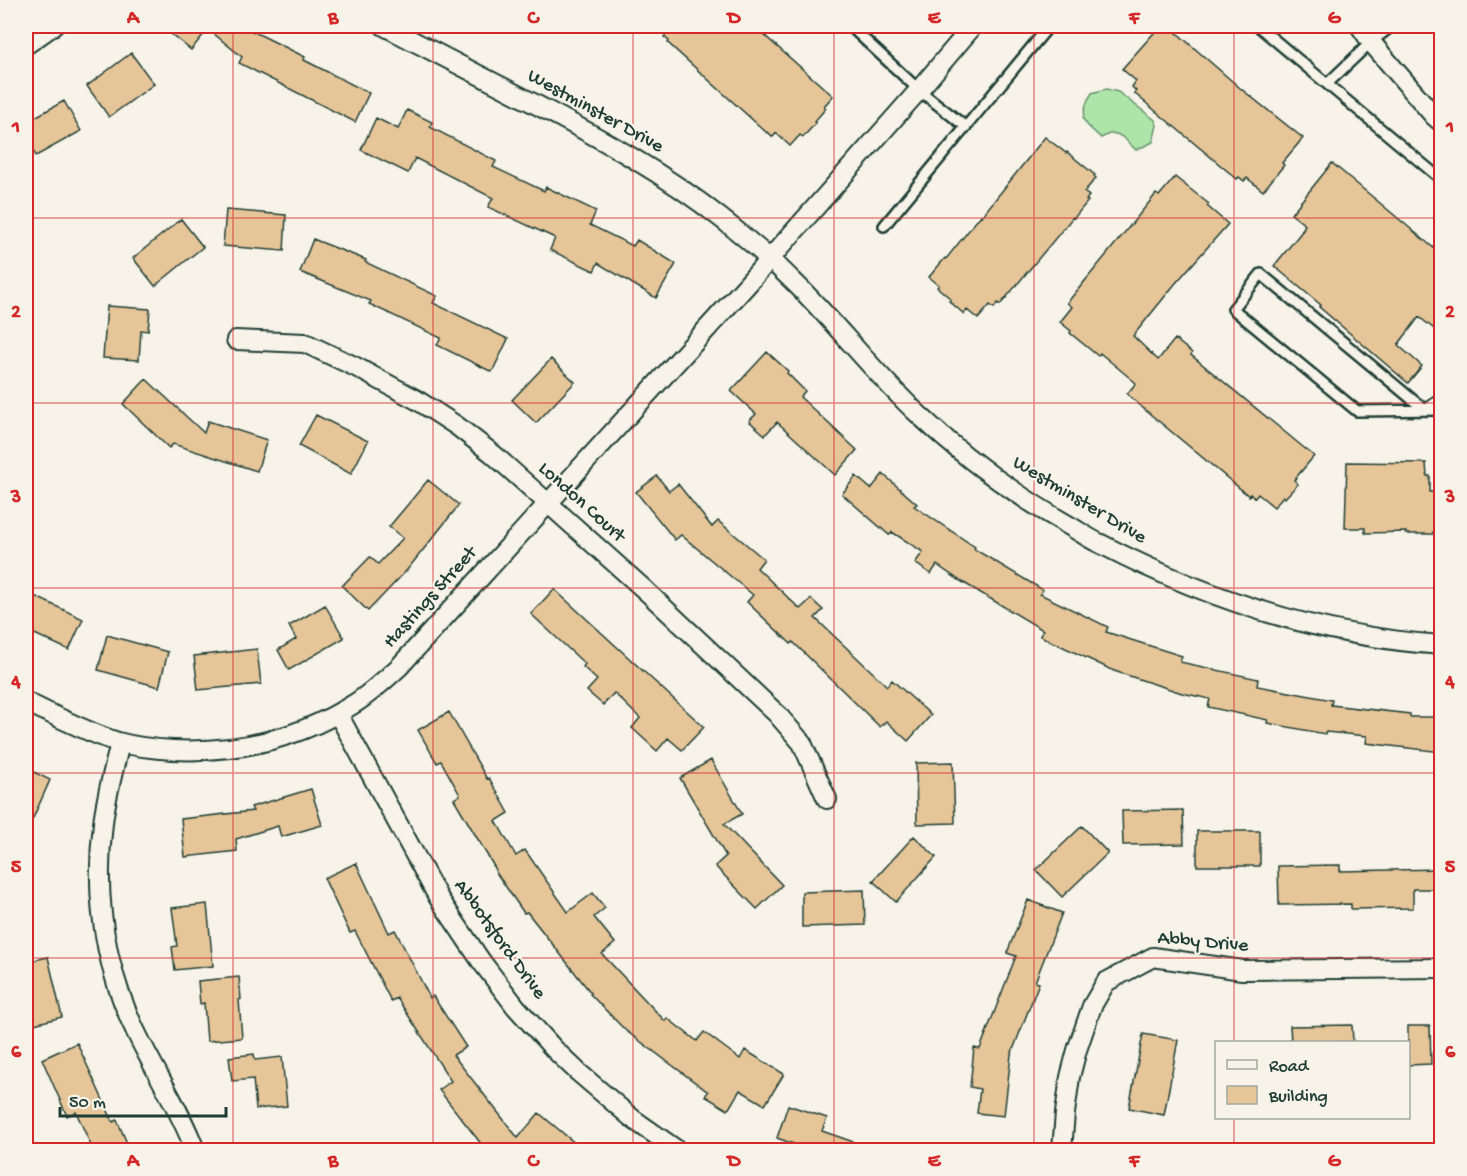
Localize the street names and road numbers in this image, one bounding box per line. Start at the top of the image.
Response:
street label: Westminster Drive [523,65,668,159]
street label: Westminster Drive [1008,452,1151,550]
street label: London Court [533,458,631,549]
street label: Hastings Street [379,541,484,654]
street label: Abbotsford Drive [448,876,551,1005]
street label: Abby Drive [1157,928,1250,958]

